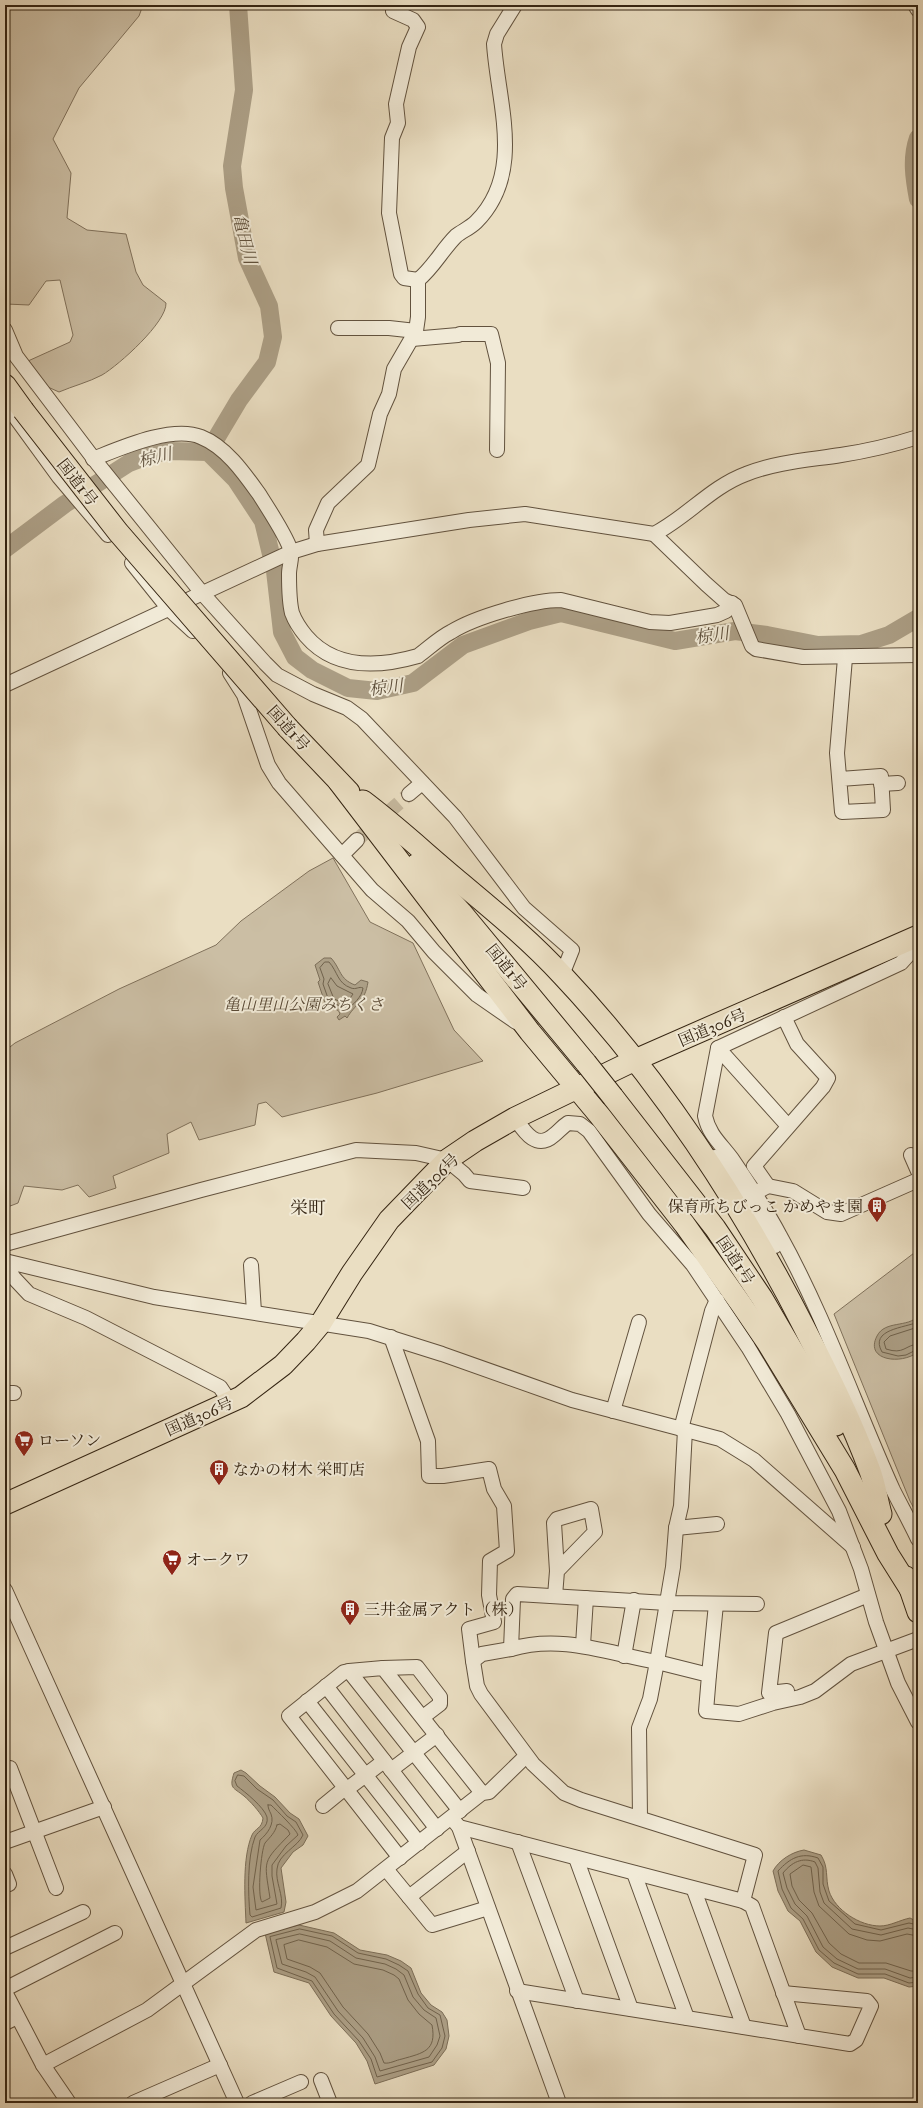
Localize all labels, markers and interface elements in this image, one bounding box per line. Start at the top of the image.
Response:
water label: 亀田川 [228,212,261,268]
water label: 椋川 [136,443,176,472]
street label: 国道1号 [53,455,102,510]
water label: 椋川 [694,622,732,648]
water label: 椋川 [368,675,406,700]
street label: 国道1号 [263,702,314,755]
street label: 国道1号 [482,940,531,994]
park label: 亀山里山公園みちくさ [224,995,384,1014]
street label: 国道306号 [675,1005,749,1050]
street label: 国道306号 [398,1150,463,1213]
building icon: 保育所ちびっこ かめやま園 [866,1195,888,1223]
district label: 栄町 [290,1197,326,1219]
place label: 保育所ちびっこ かめやま園 [668,1197,863,1216]
street label: 国道1号 [713,1232,759,1288]
street label: 国道306号 [162,1393,236,1440]
supermarket icon: ローソン [13,1429,35,1457]
place label: ローソン [38,1431,101,1450]
building icon: なかの材木 栄町店 [208,1458,230,1486]
place label: なかの材木 栄町店 [233,1460,364,1479]
supermarket icon: オークワ [161,1548,183,1576]
place label: オークワ [186,1550,250,1569]
building icon: 三井金属アクト（株） [339,1598,361,1626]
place label: 三井金属アクト（株） [364,1600,524,1619]

